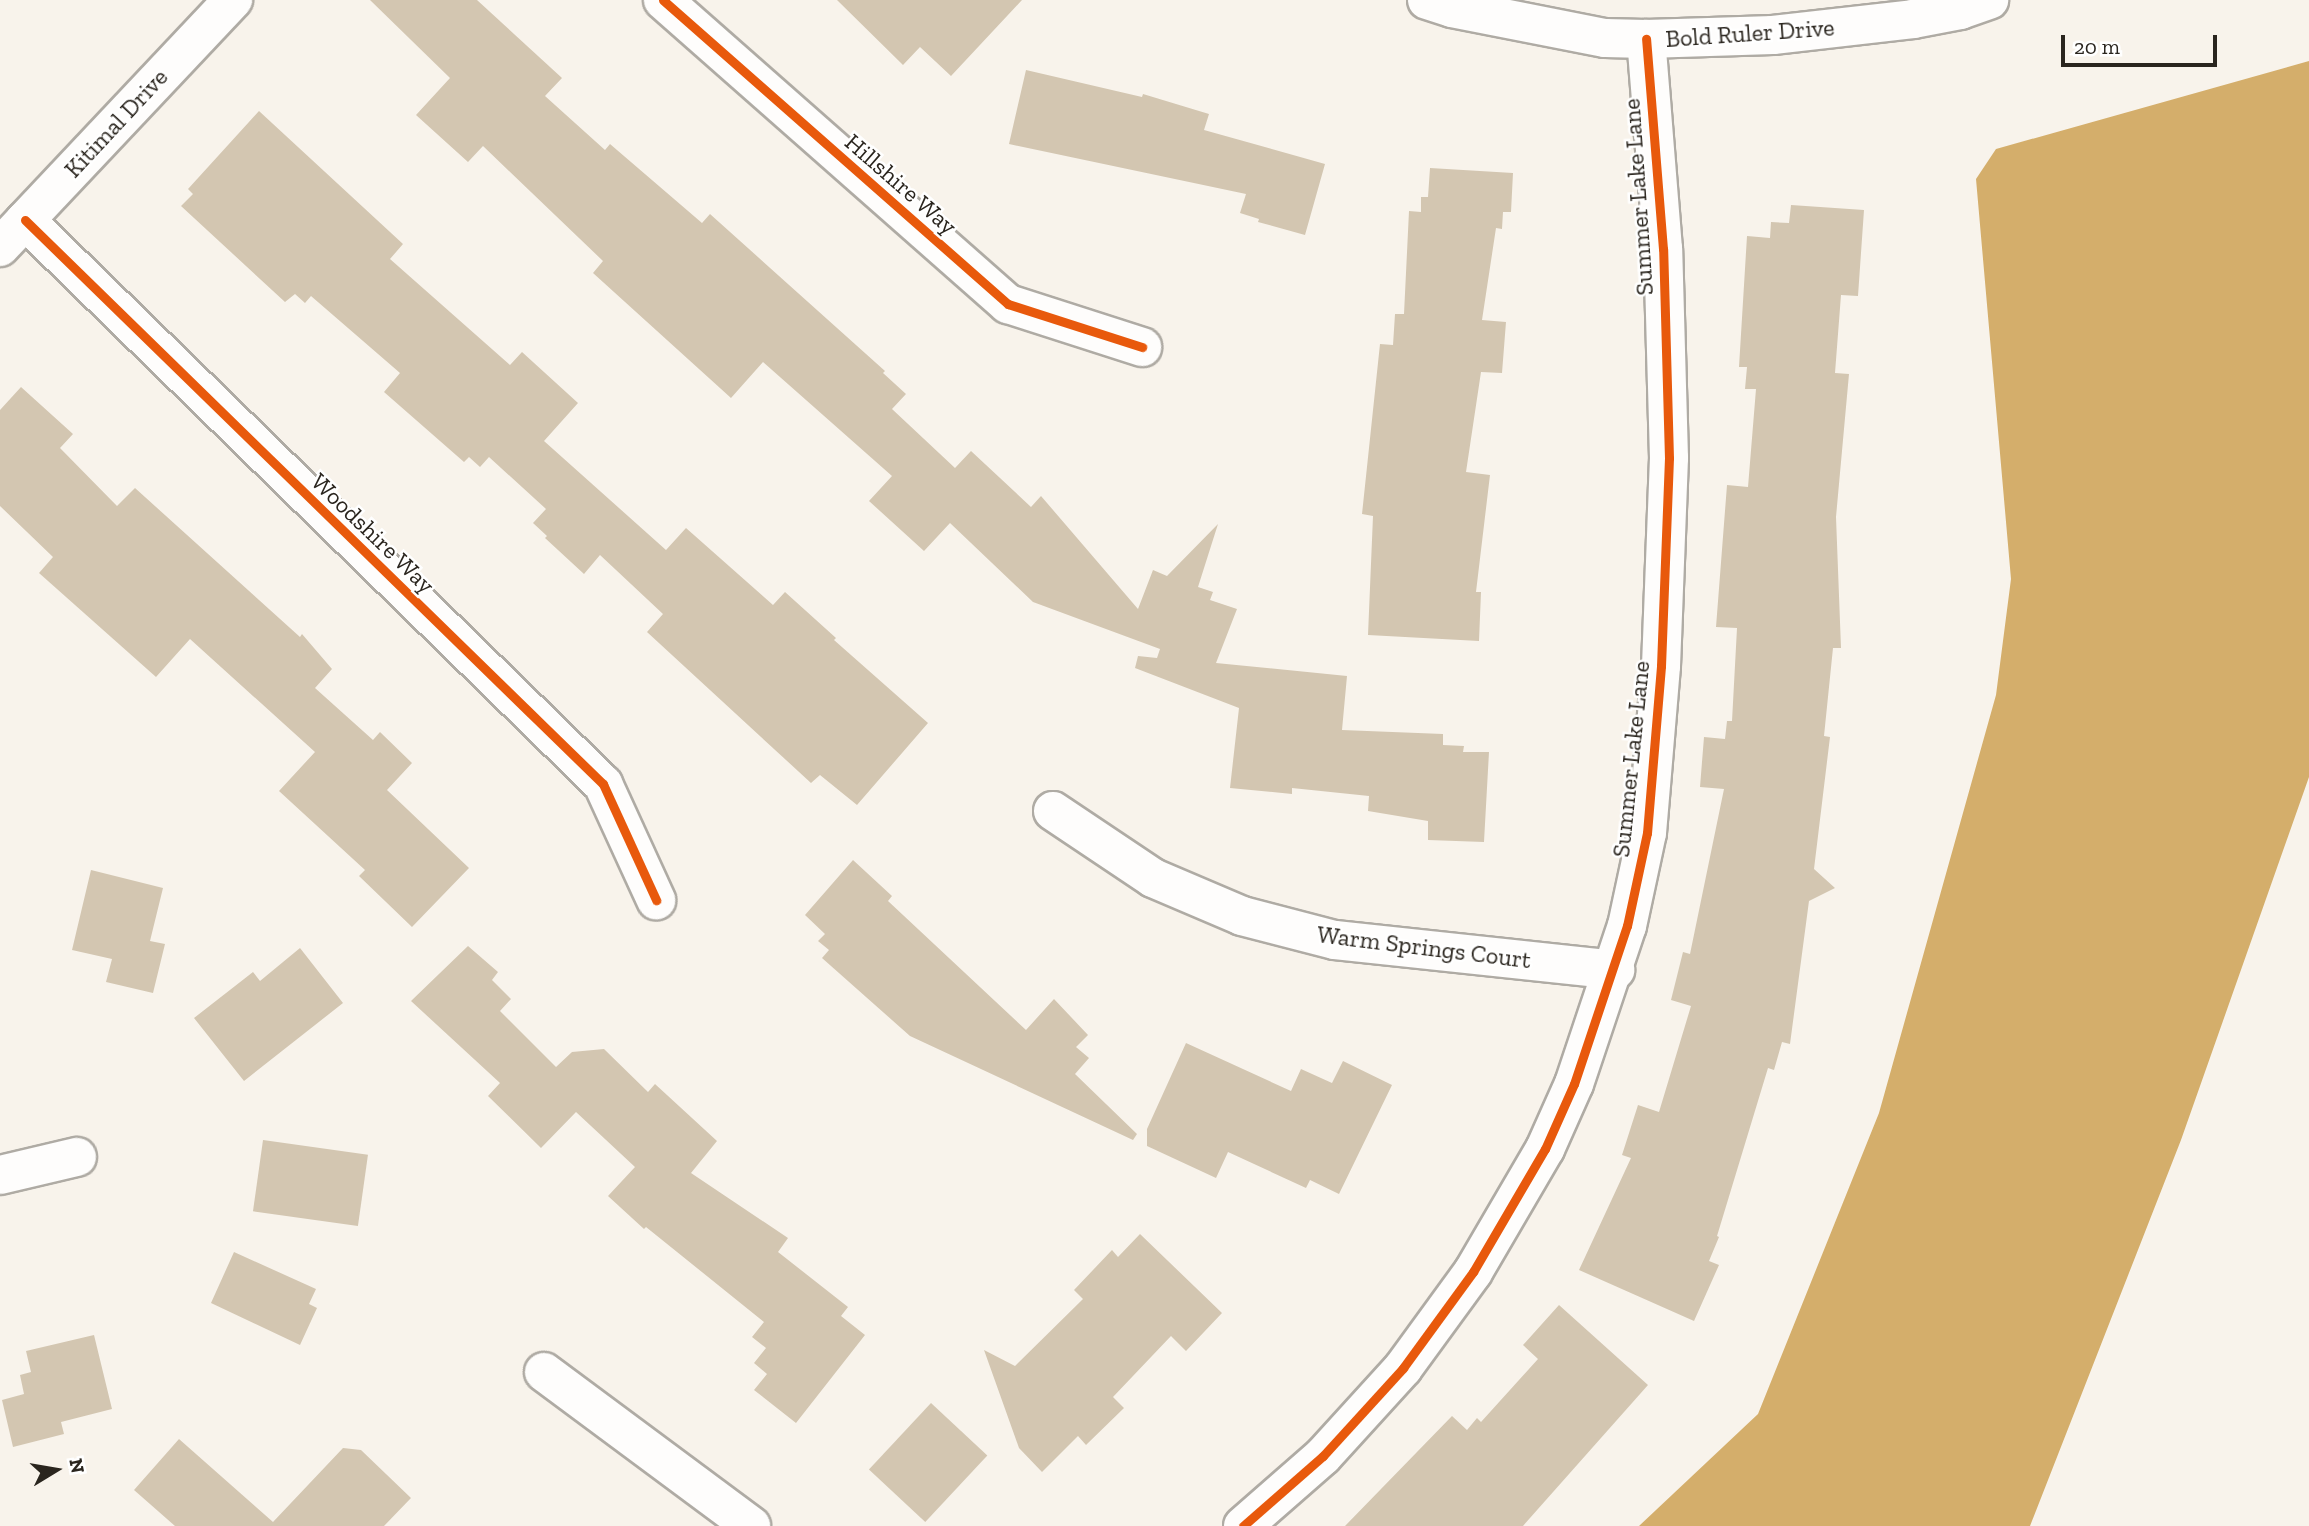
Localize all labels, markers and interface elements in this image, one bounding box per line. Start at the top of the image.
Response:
street label: Bold Ruler Drive [1664,13,1836,53]
scale bar [2064,21,2220,65]
text: 20 m [2074,34,2120,59]
street label: Kitimal Drive [58,63,174,183]
street label: Summer Lake Lane [1617,97,1659,297]
street label: Hillshire Way [839,127,963,241]
street label: Woodshire Way [305,467,441,599]
street label: Summer Lake Lane [1606,659,1656,859]
street label: Warm Springs Court [1315,920,1533,974]
north arrow [21,1435,91,1505]
text: N [64,1457,90,1475]

